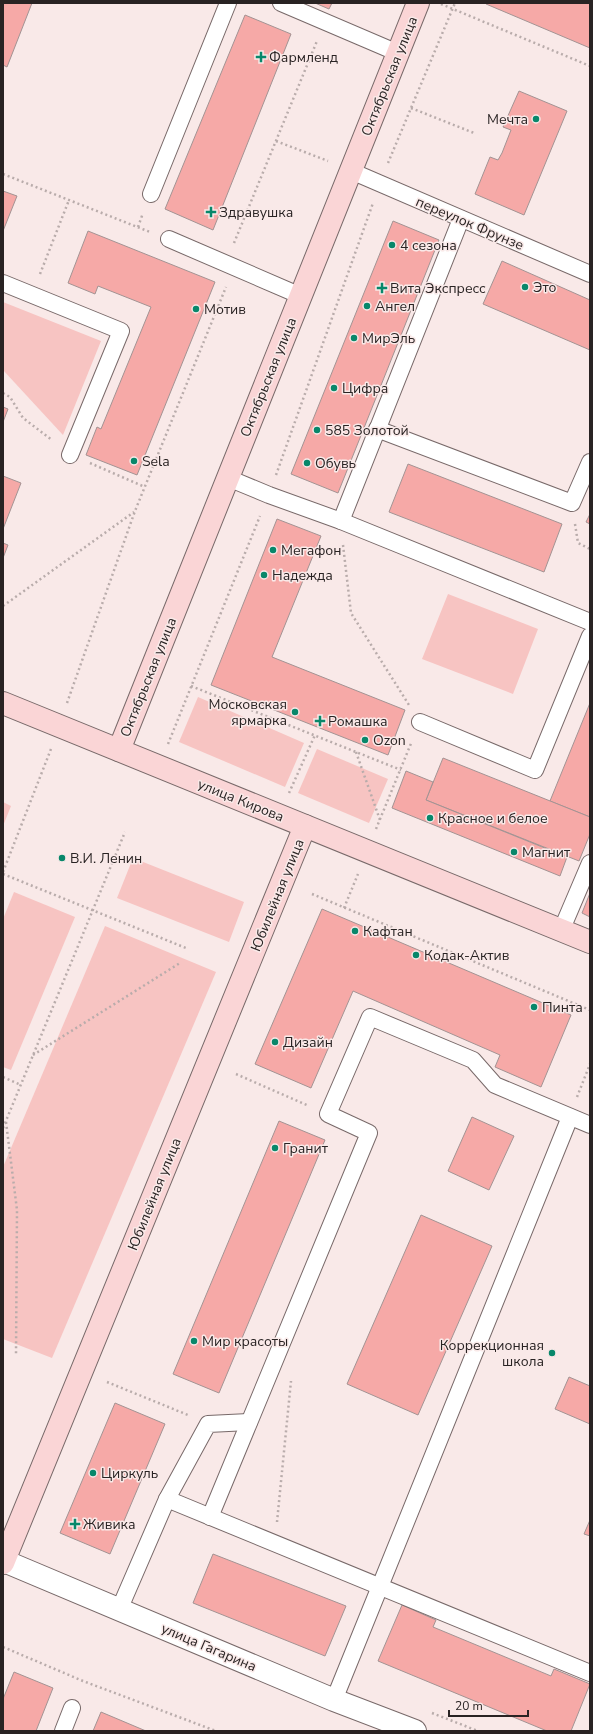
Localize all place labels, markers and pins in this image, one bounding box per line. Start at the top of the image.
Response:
place label: Фармленд [269,48,338,67]
marker: Фармленд [256,52,266,62]
place label: Мечта [487,110,528,129]
marker: Мечта [531,114,541,124]
place label: Здравушка [219,203,293,222]
marker: Здравушка [206,207,216,217]
place label: 4 сезона [400,236,457,255]
marker: 4 сезона [387,240,397,250]
place label: Это [533,278,557,297]
place label: Вита Экспресс [390,279,486,298]
marker: Это [520,282,530,292]
marker: Вита Экспресс [377,283,387,293]
place label: Ангел [375,297,415,316]
place label: Мотив [204,300,246,319]
marker: Ангел [362,301,372,311]
marker: Мотив [191,304,201,314]
place label: МирЭль [362,329,415,348]
marker: МирЭль [349,333,359,343]
place label: Цифра [342,379,388,398]
marker: Цифра [329,383,339,393]
place label: 585 Золотой [325,421,409,440]
marker: 585 Золотой [312,425,322,435]
place label: Sela [142,452,170,471]
place label: Обувь [315,454,356,473]
marker: Sela [129,456,139,466]
marker: Обувь [302,458,312,468]
place label: Мегафон [281,541,341,560]
marker: Мегафон [268,545,278,555]
place label: Надежда [272,566,333,585]
marker: Надежда [259,570,269,580]
place label: Московская ярмарка [208,695,287,730]
marker: Московская ярмарка [290,707,300,717]
place label: Ромашка [328,712,387,731]
marker: Ромашка [315,716,325,726]
place label: Ozon [373,731,406,750]
marker: Ozon [360,735,370,745]
place label: Красное и белое [438,809,548,828]
marker: Красное и белое [425,813,435,823]
place label: Магнит [522,843,571,862]
marker: Магнит [509,847,519,857]
place label: В.И. Ленин [70,849,142,868]
marker: В.И. Ленин [57,853,67,863]
place label: Кафтан [363,922,413,941]
marker: Кафтан [350,926,360,936]
place label: Кодак-Актив [424,946,510,965]
marker: Кодак-Актив [411,950,421,960]
place label: Пинта [542,998,583,1017]
marker: Пинта [529,1002,539,1012]
place label: Дизайн [283,1033,333,1052]
marker: Дизайн [270,1037,280,1047]
place label: Гранит [283,1139,329,1158]
marker: Гранит [270,1143,280,1153]
place label: Мир красоты [202,1332,288,1351]
marker: Мир красоты [189,1336,199,1346]
place label: Коррекционная школа [440,1336,544,1371]
marker: Коррекционная школа [547,1348,557,1358]
place label: Циркуль [101,1464,158,1483]
marker: Циркуль [88,1468,98,1478]
place label: Живика [83,1515,135,1534]
marker: Живика [70,1519,80,1529]

